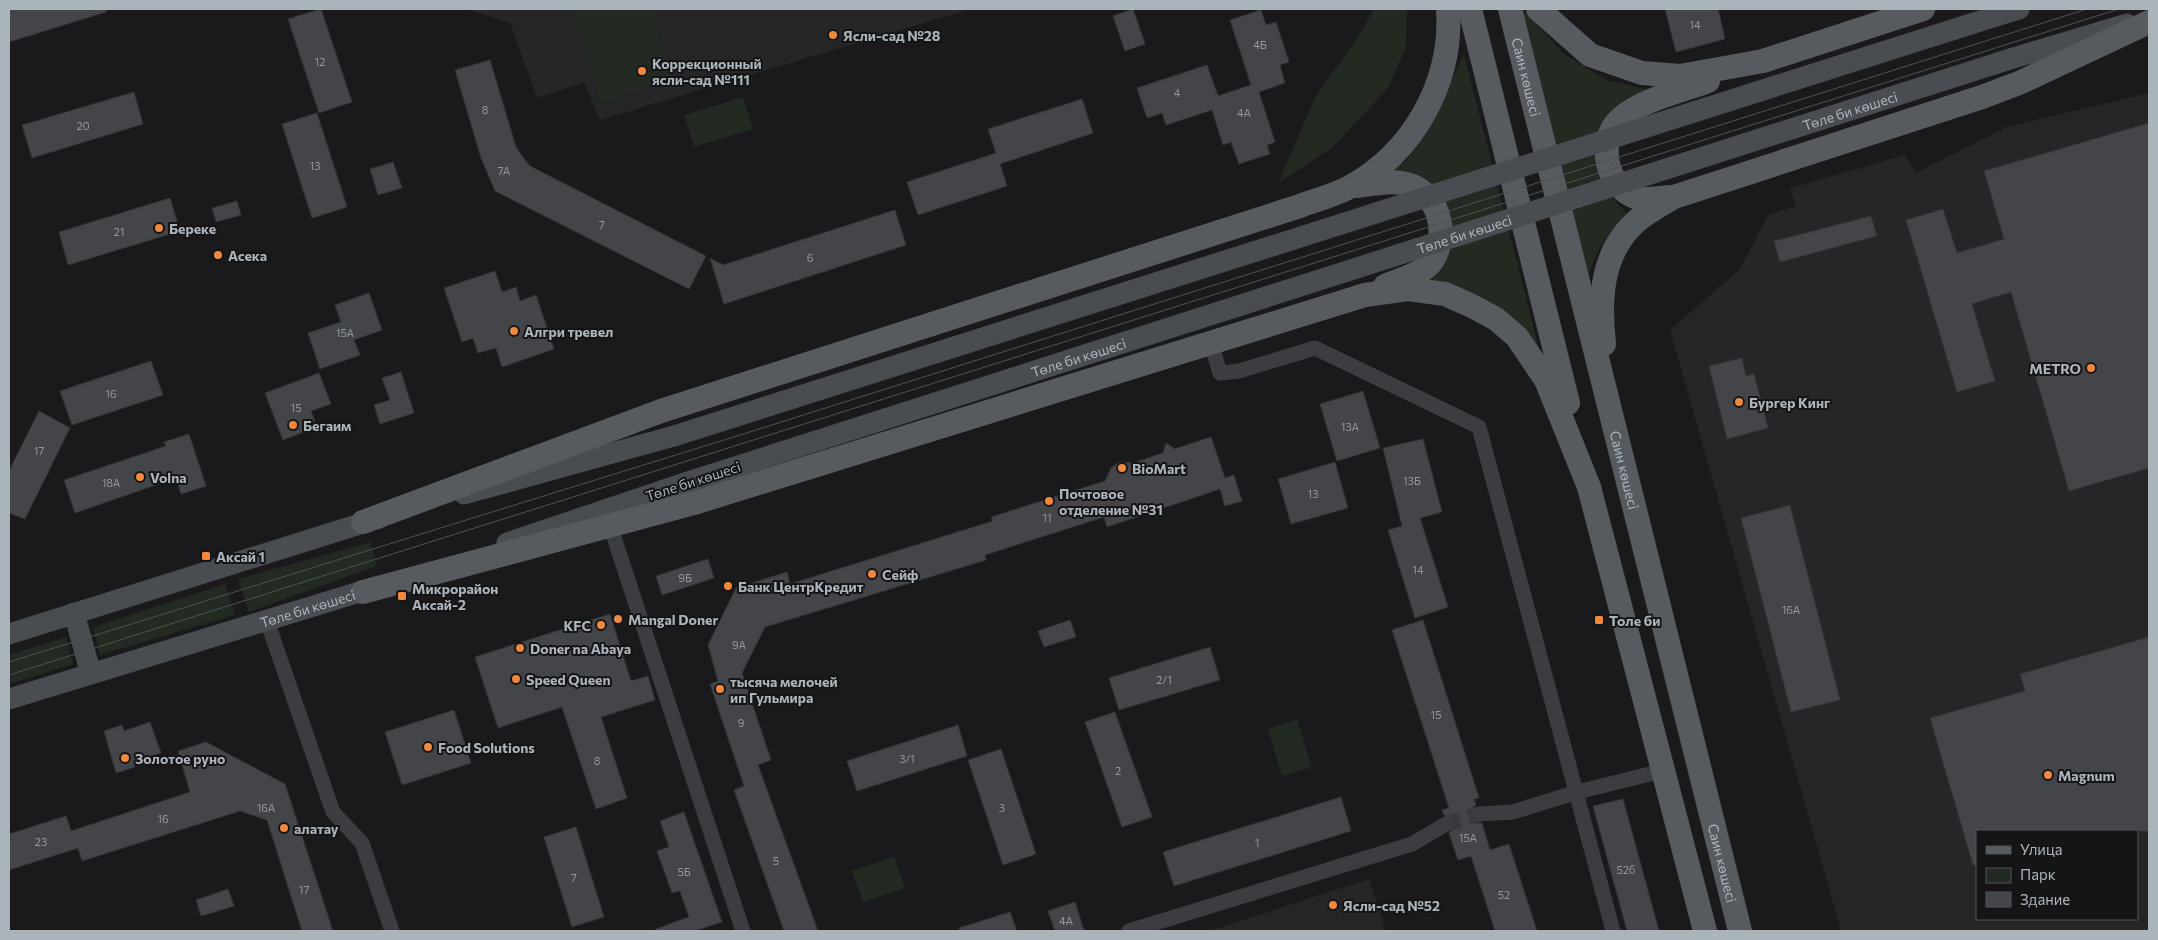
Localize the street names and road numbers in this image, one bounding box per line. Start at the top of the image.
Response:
street label: Саин көшесі [1509,36,1545,118]
street label: Төле би көшесі [1800,87,1900,133]
street label: Төле би көшесі [1415,210,1514,257]
street label: Төле би көшесі [1029,334,1128,380]
street label: Саин көшесі [1607,429,1643,511]
street label: Төле би көшесі [643,458,743,504]
street label: Төле би көшесі [258,585,357,630]
street label: Саин көшесі [1705,822,1741,904]

